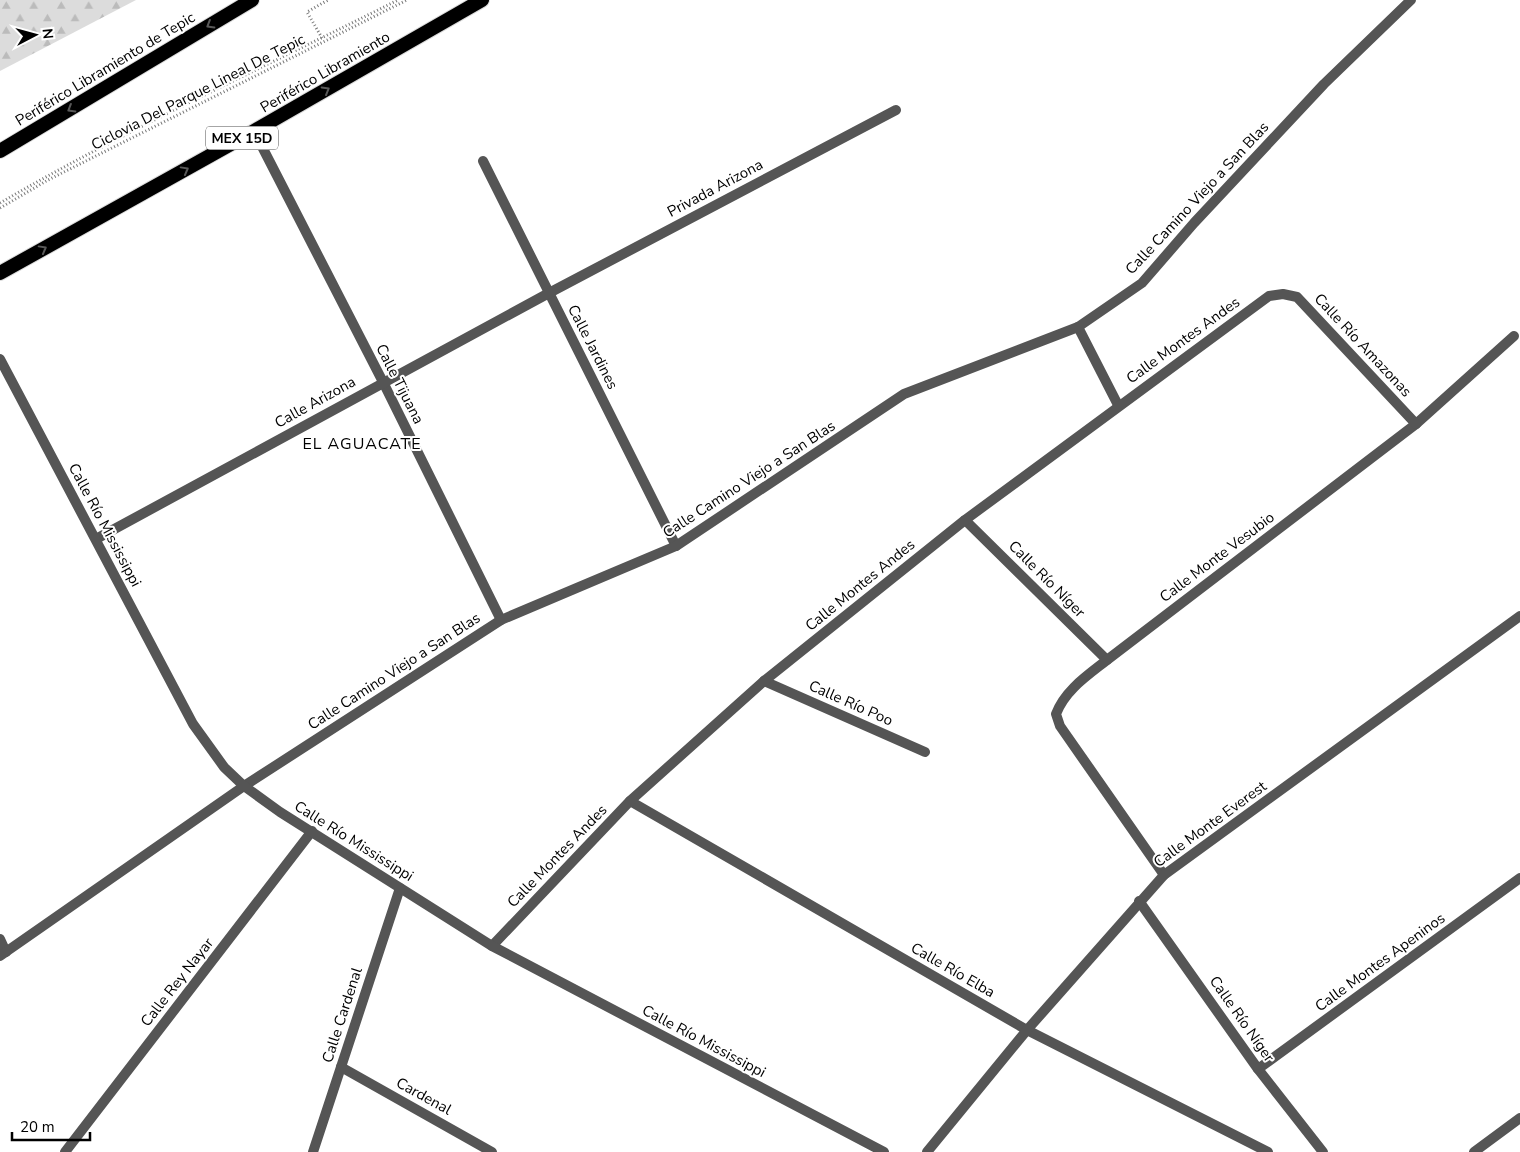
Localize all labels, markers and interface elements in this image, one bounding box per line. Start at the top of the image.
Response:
street label: Periférico Libramiento de Tepic [12,7,198,131]
north arrow [10,10,60,60]
one-way arrow [207,19,216,29]
text: N [37,27,57,40]
street label: Periférico Libramiento [257,27,393,117]
street label: Ciclovia Del Parque Lineal De Tepic [88,29,308,155]
one-way arrow [321,86,330,96]
one-way arrow [67,102,76,112]
street label: Calle Camino Viejo a San Blas [1121,117,1273,279]
road number: MEX 15D [206,126,278,150]
street label: Privada Arizona [664,154,766,222]
one-way arrow [179,166,188,176]
one-way arrow [37,245,46,255]
street label: Calle Río Amazonas [1310,289,1416,401]
street label: Calle Montes Andes [1122,292,1244,388]
street label: Calle Jardines [563,301,623,393]
street label: Calle Tijuana [371,341,429,427]
street label: Calle Arizona [271,371,359,433]
street label: Calle Camino Viejo a San Blas [659,416,839,542]
district label: EL AGUACATE [302,433,422,455]
street label: Calle Río Mississippi [64,460,146,590]
street label: Calle Monte Vesubio [1156,507,1278,607]
street label: Calle Montes Andes [801,535,919,635]
street label: Calle Río Níger [1004,536,1090,622]
street label: Calle Camino Viejo a San Blas [304,608,484,734]
street label: Calle Río Poo [806,676,896,730]
street label: Calle Monte Everest [1150,776,1271,872]
street label: Calle Río Mississippi [291,796,417,886]
street label: Calle Montes Andes [503,800,611,912]
street label: Calle Montes Apeninos [1311,908,1449,1016]
street label: Calle Rey Nayar [136,933,218,1031]
street label: Calle Río Elba [907,938,999,1002]
street label: Calle Cardenal [317,964,367,1065]
street label: Calle Río Níger [1205,972,1279,1067]
street label: Calle Río Mississippi [639,1000,769,1082]
street label: Cardenal [393,1073,456,1120]
scale bar [12,1110,90,1142]
text: 20 m [20,1117,55,1137]

